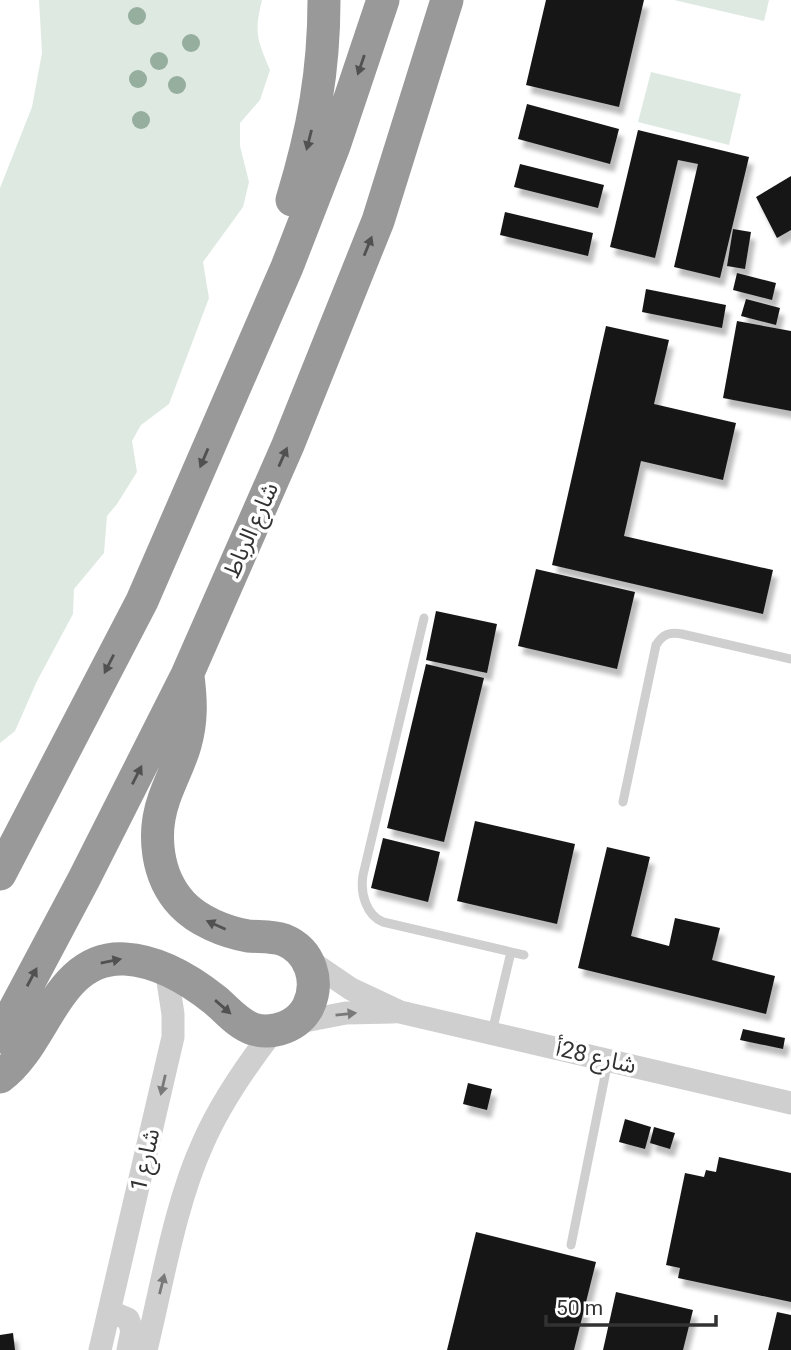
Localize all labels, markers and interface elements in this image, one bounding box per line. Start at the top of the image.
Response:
one-way arrow [355,54,366,75]
one-way arrow [303,129,314,151]
one-way arrow [362,235,373,256]
one-way arrow [198,447,209,468]
one-way arrow [278,447,289,468]
street label: شارع الرباط [218,478,287,583]
one-way arrow [104,655,116,675]
one-way arrow [131,765,142,785]
one-way arrow [206,919,226,931]
one-way arrow [100,955,122,966]
one-way arrow [26,967,38,987]
one-way arrow [214,999,231,1014]
one-way arrow [335,1008,357,1019]
street label: شارع 28أ [552,1034,639,1082]
one-way arrow [157,1074,168,1096]
street label: شارع 1 [125,1126,168,1195]
one-way arrow [157,1273,168,1295]
scale bar [546,1284,716,1328]
text: 50 m [556,1296,603,1320]

